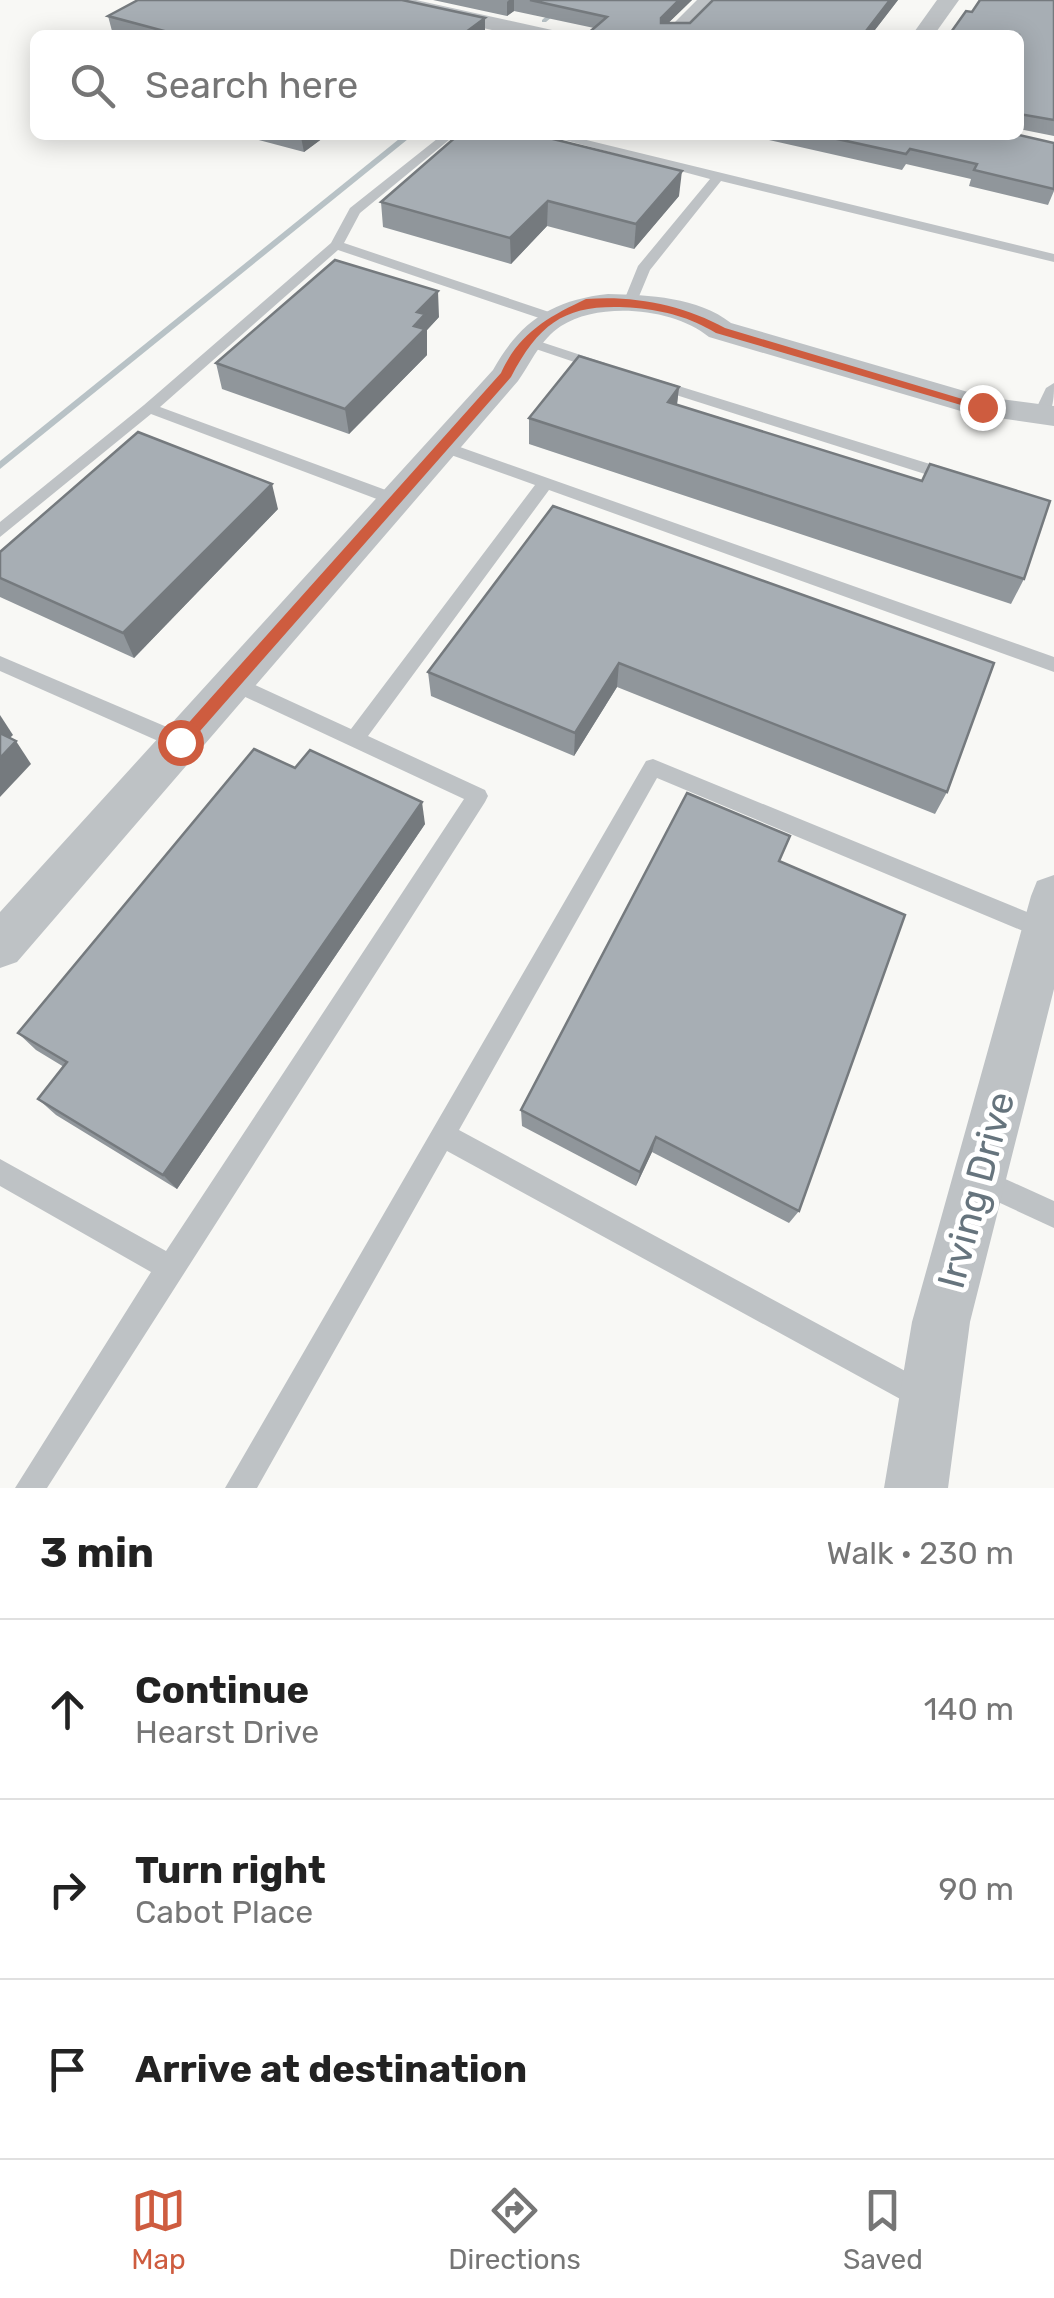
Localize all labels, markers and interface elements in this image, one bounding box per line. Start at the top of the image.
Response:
search box [30,30,1024,140]
icon: search [65,58,120,113]
text: Search here [145,62,358,108]
route end [960,385,1006,431]
route start [158,720,204,766]
street label: Irving Drive [928,1087,1024,1293]
text: 3 min [40,1528,154,1578]
text: Walk · 230 m [827,1534,1014,1572]
text: Continue [135,1667,309,1713]
icon: ahead [40,1682,95,1737]
text: 140 m [924,1690,1014,1728]
text: Hearst Drive [135,1713,319,1751]
text: Turn right [135,1847,326,1893]
icon: right [40,1862,95,1917]
text: 90 m [938,1870,1014,1908]
text: Cabot Place [135,1893,313,1931]
icon: arrive [40,2042,95,2097]
text: Arrive at destination [135,2046,527,2092]
tab: Map [131,2183,186,2276]
tab: Directions [448,2183,581,2276]
tab: Saved [843,2183,923,2276]

